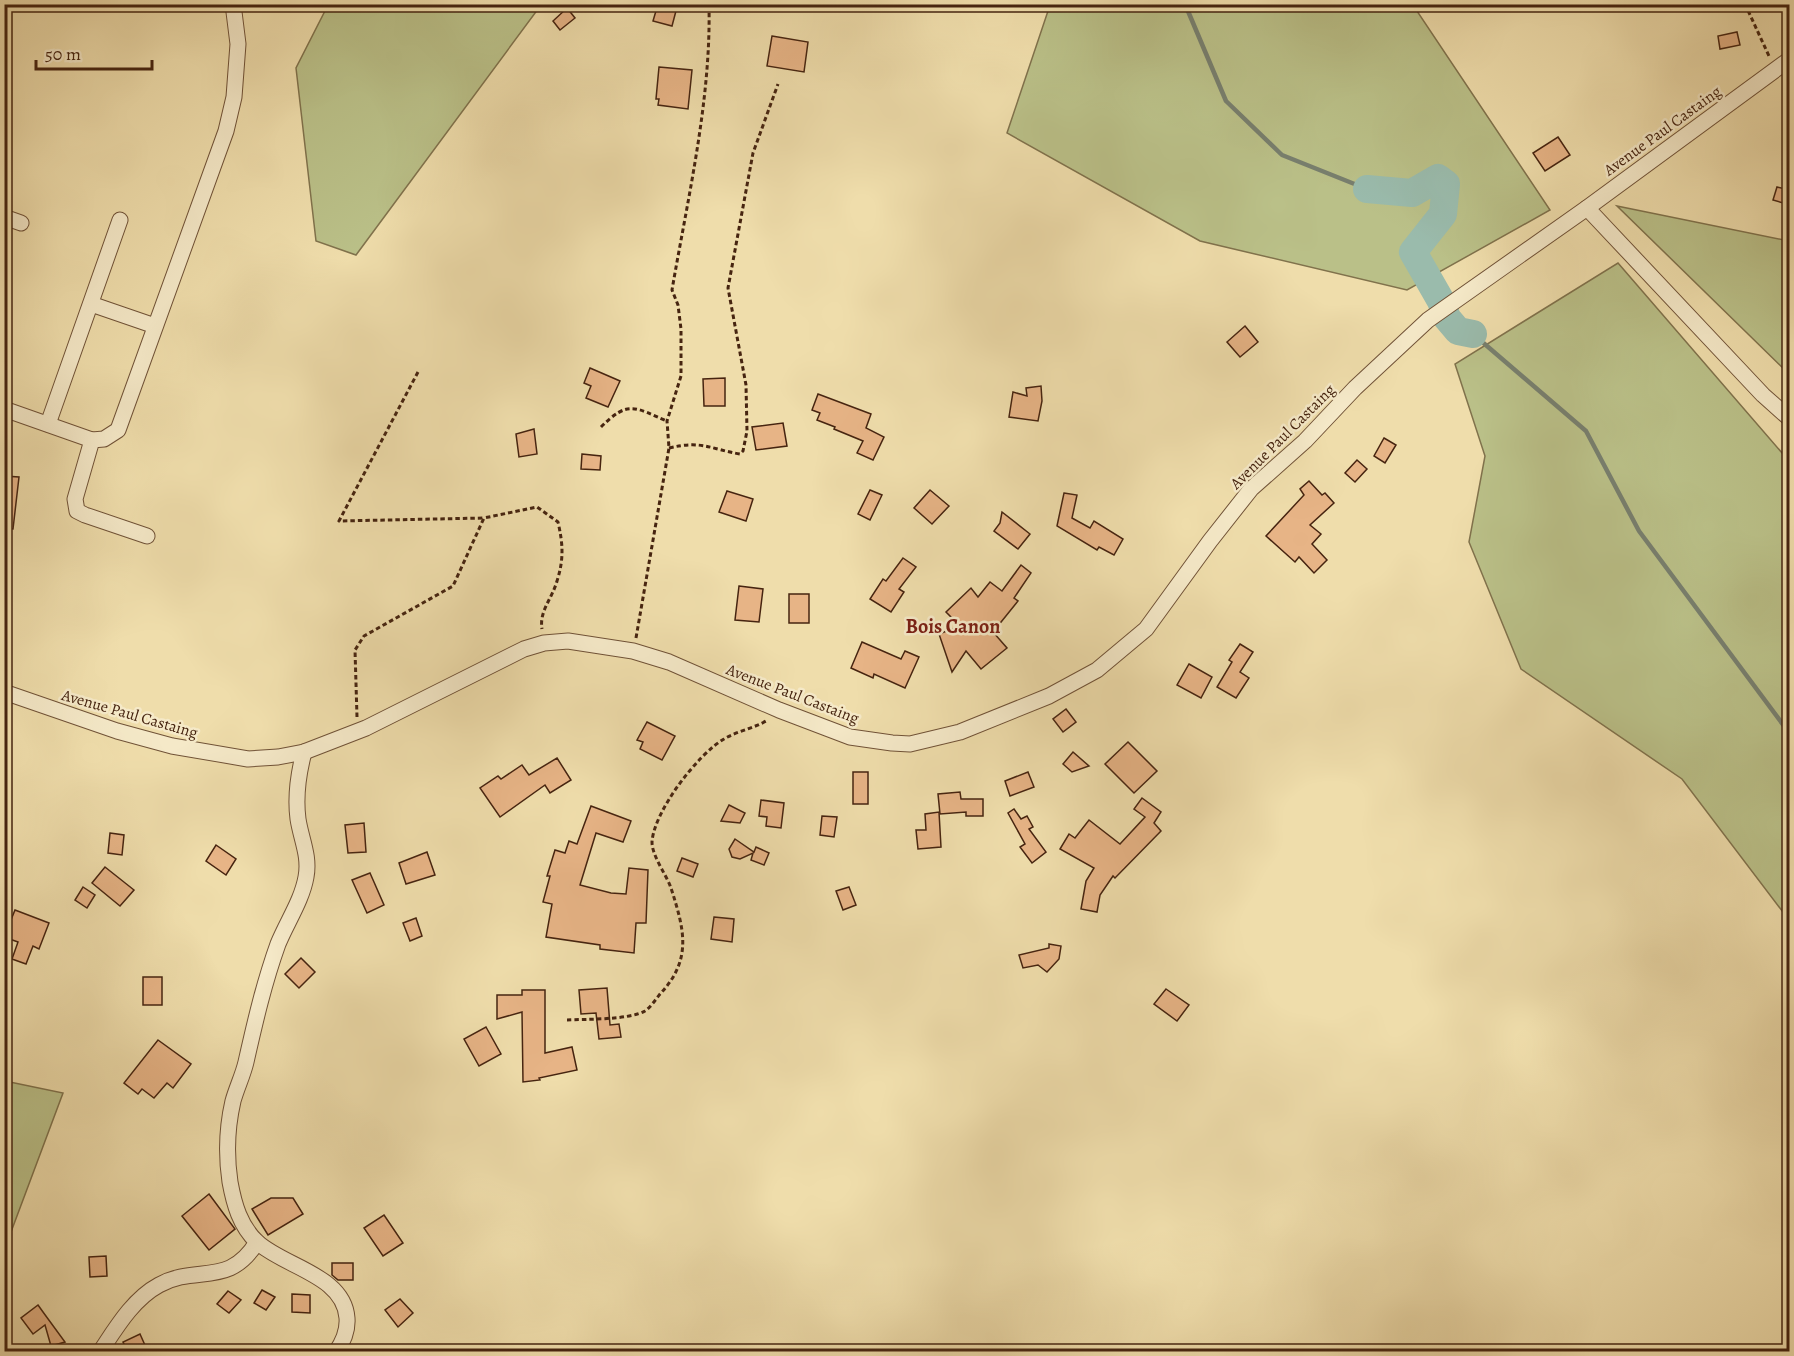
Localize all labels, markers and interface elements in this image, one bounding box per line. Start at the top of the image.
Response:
scale bar [36,33,152,71]
text: 50 m [45,42,81,66]
street label: Avenue Paul Castaing [1599,81,1726,182]
street label: Avenue Paul Castaing [1225,379,1340,495]
district label: Bois Canon [905,613,1001,640]
street label: Avenue Paul Castaing [722,658,862,729]
street label: Avenue Paul Castaing [58,684,200,744]

